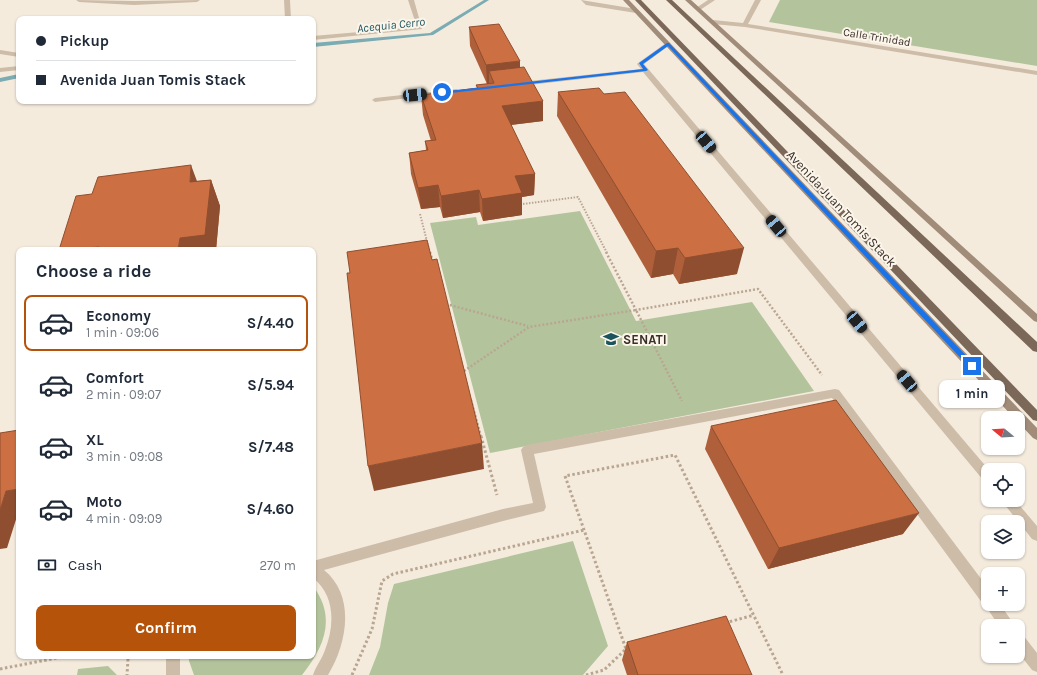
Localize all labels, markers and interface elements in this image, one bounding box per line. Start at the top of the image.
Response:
water label: Acequia Cerro [356,14,426,36]
street label: Calle Trinidad [842,26,912,49]
text: Pickup [60,32,109,50]
text: Avenida Juan Tomis Stack [60,71,246,89]
route start [433,83,451,101]
car [402,88,428,102]
car [694,129,718,155]
street label: Avenida Juan Tomis Stack [784,147,900,270]
car [764,213,788,239]
text: Choose a ride [36,260,151,282]
icon: car [38,305,74,341]
text: Economy [86,307,151,325]
car [845,309,869,335]
text: S/4.40 [247,314,294,332]
text: 1 min · 09:06 [86,325,159,340]
school or university icon: SENATI [602,330,620,348]
place label: SENATI [623,332,667,347]
route end [963,357,981,375]
icon: car [38,367,74,403]
car [895,368,919,394]
text: Comfort [86,369,144,387]
text: S/5.94 [247,376,294,394]
callout: 1 min [939,380,1005,408]
text: 1 min [956,386,988,401]
text: 2 min · 09:07 [86,387,161,402]
north arrow [981,411,1025,455]
map controls [981,411,1025,663]
icon: car [38,429,74,465]
text: XL [86,431,104,449]
text: S/7.48 [248,438,294,456]
text: 3 min · 09:08 [86,449,163,464]
button: locate [981,463,1025,507]
icon: car [38,491,74,527]
text: Moto [86,493,122,511]
text: S/4.60 [247,500,294,518]
text: 4 min · 09:09 [86,511,162,526]
button: layers [981,515,1025,559]
icon: cash [36,554,58,576]
text: Cash [68,556,102,574]
text: 270 m [259,558,296,573]
button: + [981,567,1025,611]
button: Confirm [36,605,296,651]
button: − [981,619,1025,663]

